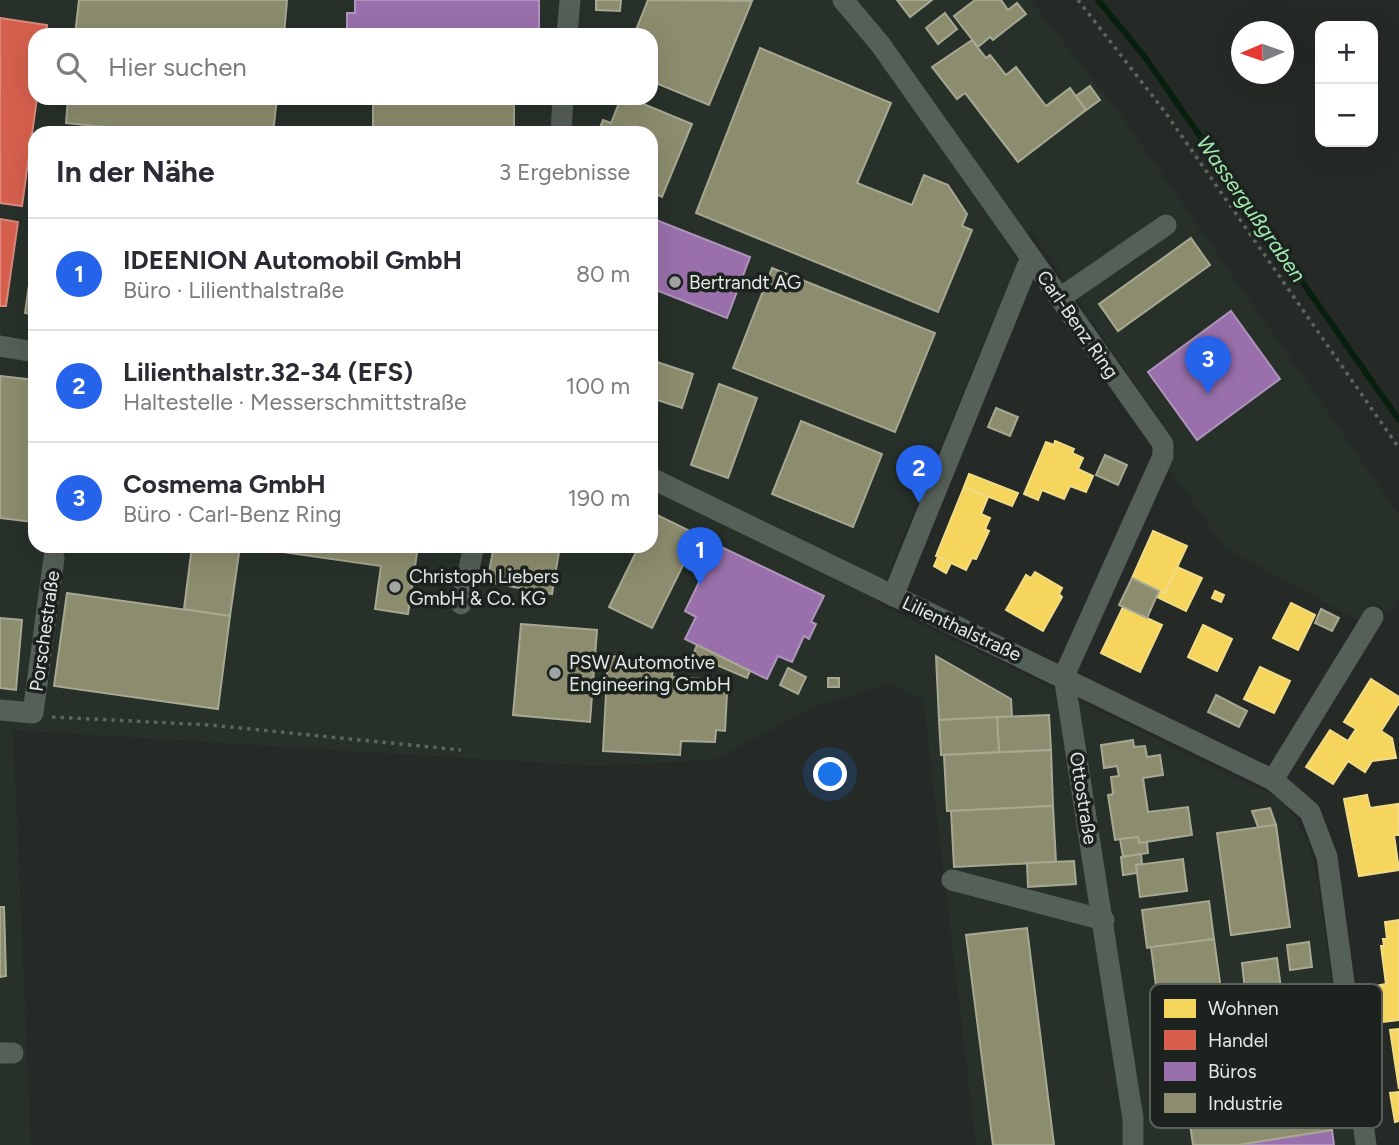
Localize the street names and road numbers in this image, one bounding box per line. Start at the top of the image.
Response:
street label: Carl-Benz Ring [1032,266,1123,383]
street label: Porschestraße [25,569,64,693]
street label: Lilienthalstraße [899,591,1025,666]
street label: Ottostraße [1065,750,1102,846]

